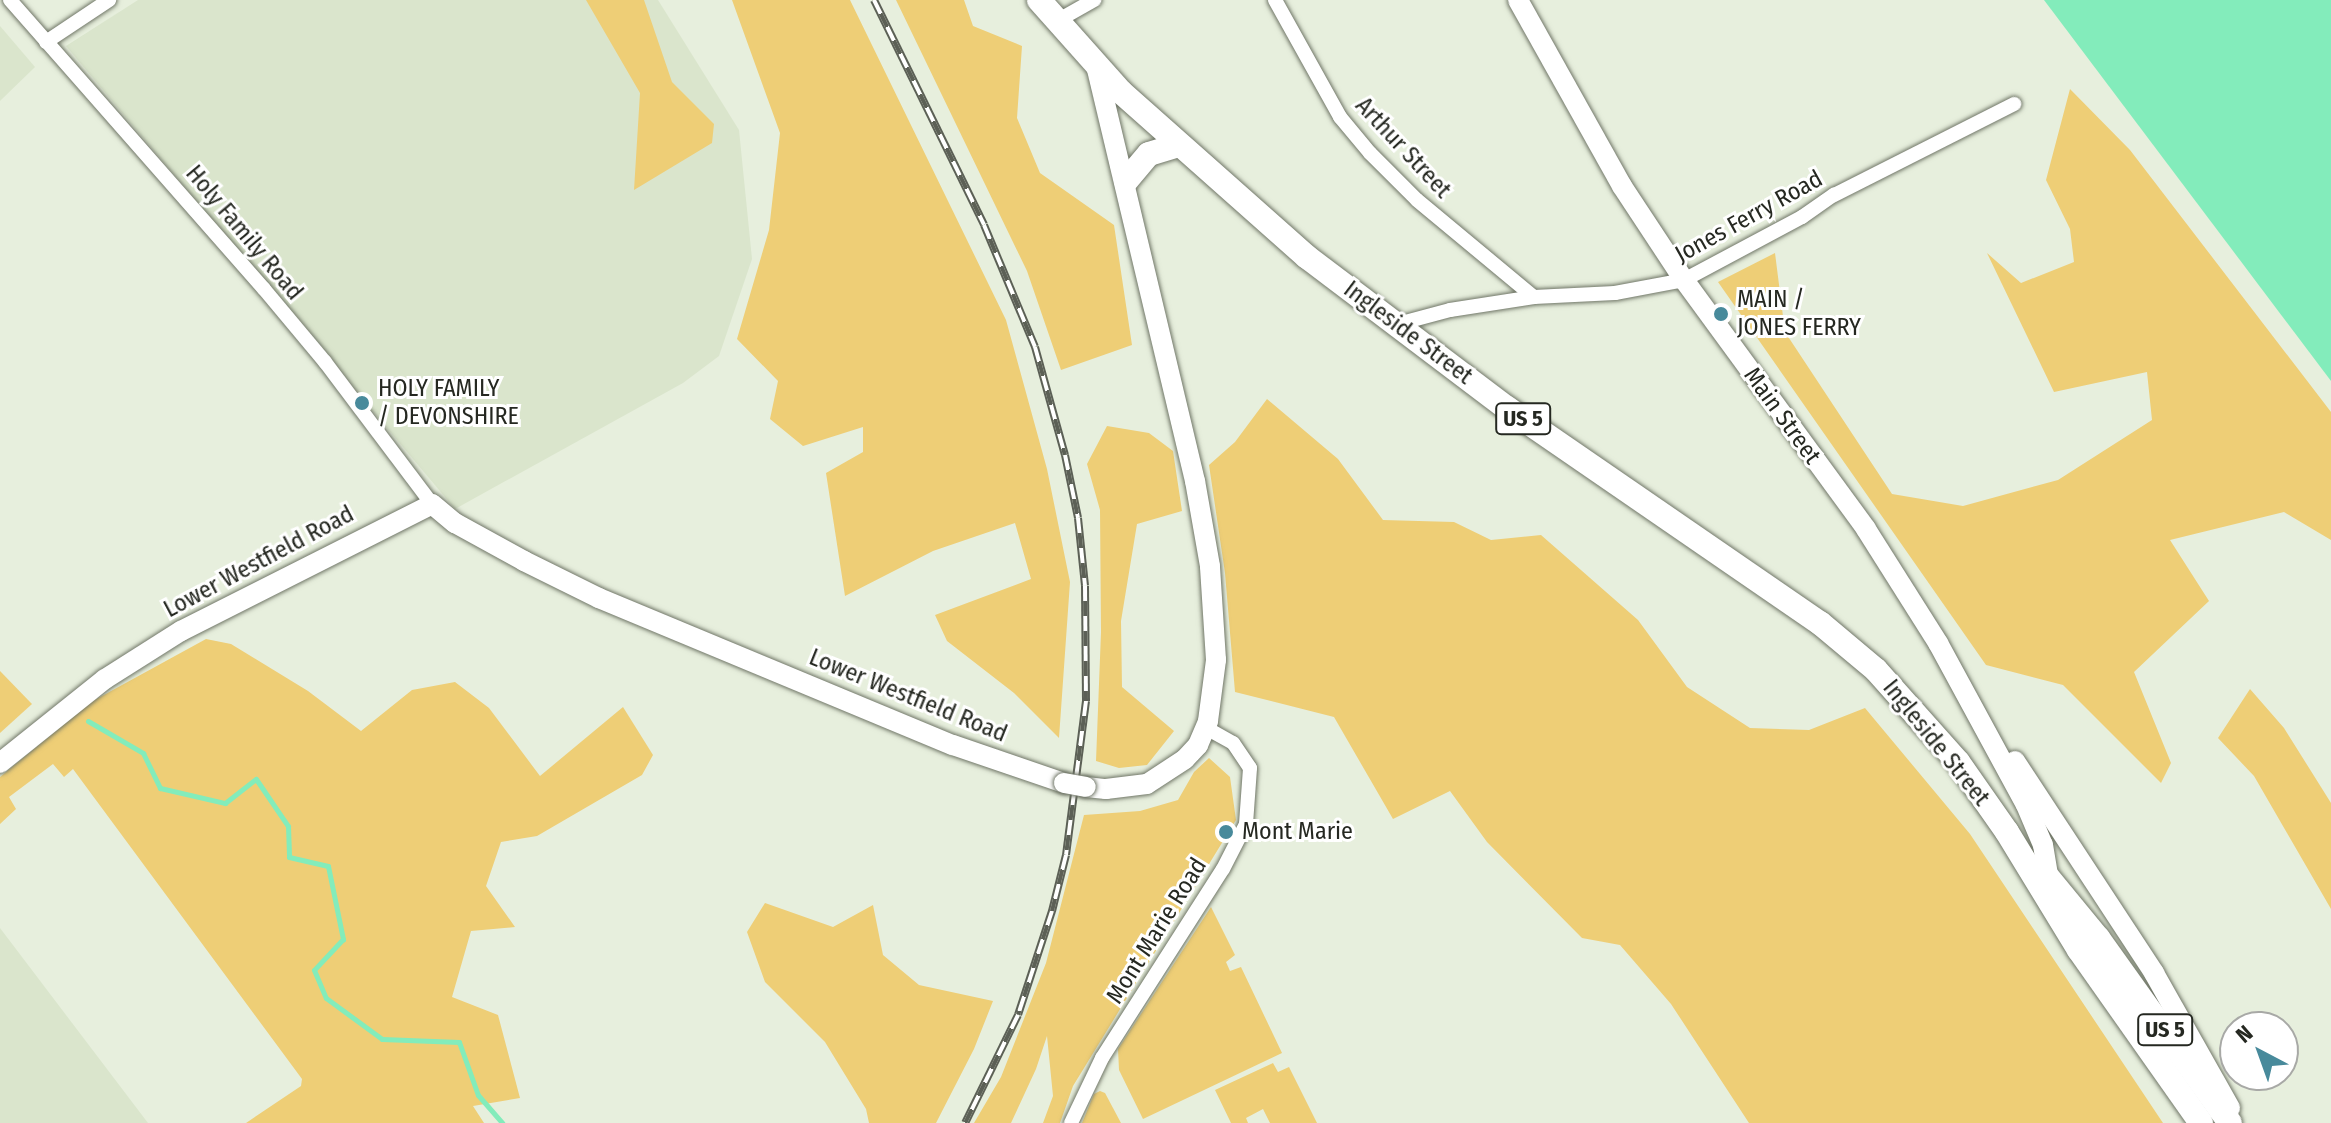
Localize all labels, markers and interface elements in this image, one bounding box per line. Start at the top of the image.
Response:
street label: Arthur Street [1349,92,1457,204]
street label: Holy Family Road [179,160,309,306]
street label: Jones Ferry Road [1670,165,1828,269]
street label: Ingleside Street [1338,275,1478,391]
place label: MAIN / JONES FERRY [1737,286,1861,342]
marker: MAIN / JONES FERRY [1712,305,1730,323]
street label: Main Street [1737,362,1827,470]
place label: HOLY FAMILY / DEVONSHIRE [378,375,519,431]
marker: HOLY FAMILY / DEVONSHIRE [353,394,371,412]
road number: US 5 [1495,401,1551,437]
street label: Lower Westfield Road [159,500,359,624]
street label: Lower Westfield Road [805,643,1011,749]
street label: Ingleside Street [1876,674,1996,812]
place label: Mont Marie [1242,818,1353,846]
marker: Mont Marie [1217,823,1235,841]
street label: Mont Marie Road [1101,853,1213,1009]
north arrow [2219,1011,2299,1091]
road number: US 5 [2137,1012,2193,1048]
text: N [2230,1020,2258,1049]

